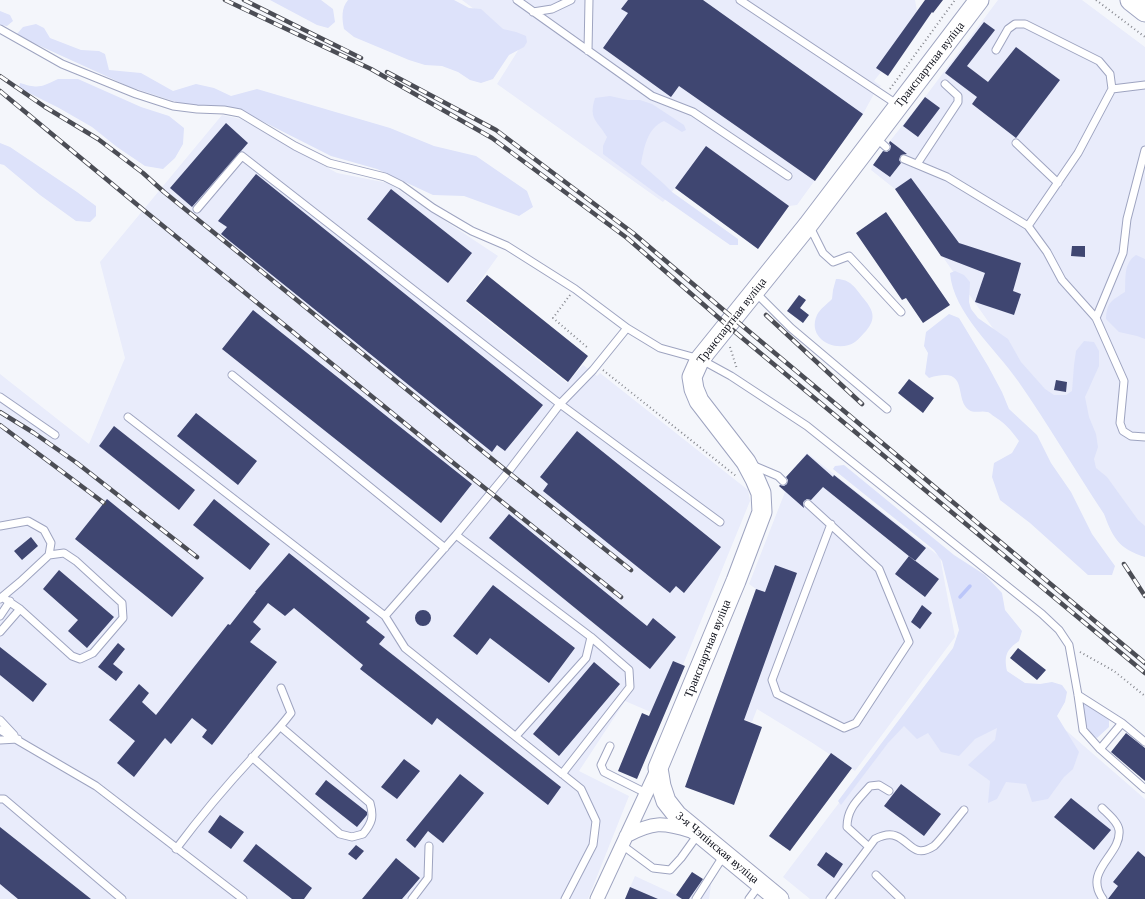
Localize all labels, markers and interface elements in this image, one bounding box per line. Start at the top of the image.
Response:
street label: Транспартная вуліца [892,19,968,111]
street label: Транспартная вуліца [694,275,770,367]
street label: Транспартная вуліца [682,598,734,700]
street label: 3-я Чэпінская вуліца [672,809,762,887]

